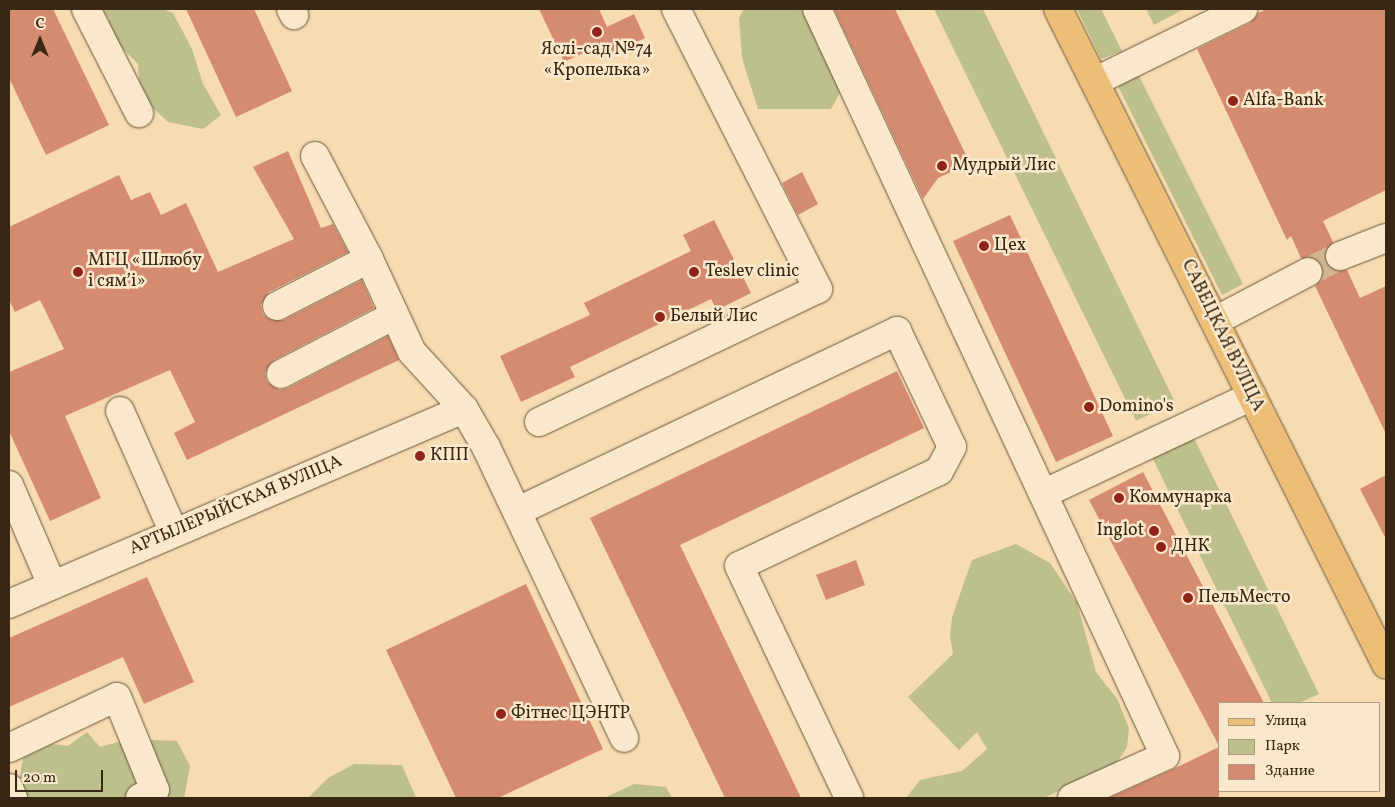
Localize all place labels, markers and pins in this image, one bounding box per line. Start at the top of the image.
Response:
marker: Яслі-сад №74 «Кропелька» [591,26,603,38]
place label: Яслі-сад №74 «Кропелька» [541,40,653,82]
place label: Alfa-Bank [1243,90,1324,112]
marker: Alfa-Bank [1227,95,1239,107]
place label: Мудрый Лис [952,155,1056,177]
marker: Мудрый Лис [936,160,948,172]
place label: Цех [994,235,1026,257]
marker: Цех [978,240,990,252]
place label: МГЦ «Шлюбу і сямʼі» [88,251,202,294]
place label: Teslev clinic [705,261,800,283]
marker: Teslev clinic [687,265,701,279]
marker: МГЦ «Шлюбу і сямʼі» [72,266,84,278]
place label: Белый Лис [670,306,758,328]
marker: Белый Лис [654,311,666,323]
place label: Domino's [1099,396,1174,418]
marker: Domino's [1083,401,1095,413]
place label: КПП [430,445,469,467]
marker: КПП [414,450,426,462]
place label: Коммунарка [1129,487,1232,509]
marker: Коммунарка [1113,492,1125,504]
place label: Inglot [1096,520,1144,542]
marker: Inglot [1148,525,1160,537]
place label: ДНК [1171,536,1210,558]
marker: ДНК [1155,541,1167,553]
place label: ПельМесто [1198,587,1290,609]
marker: ПельМесто [1182,592,1194,604]
place label: Фітнес ЦЭНТР [511,703,630,725]
marker: Фітнес ЦЭНТР [495,708,507,720]

